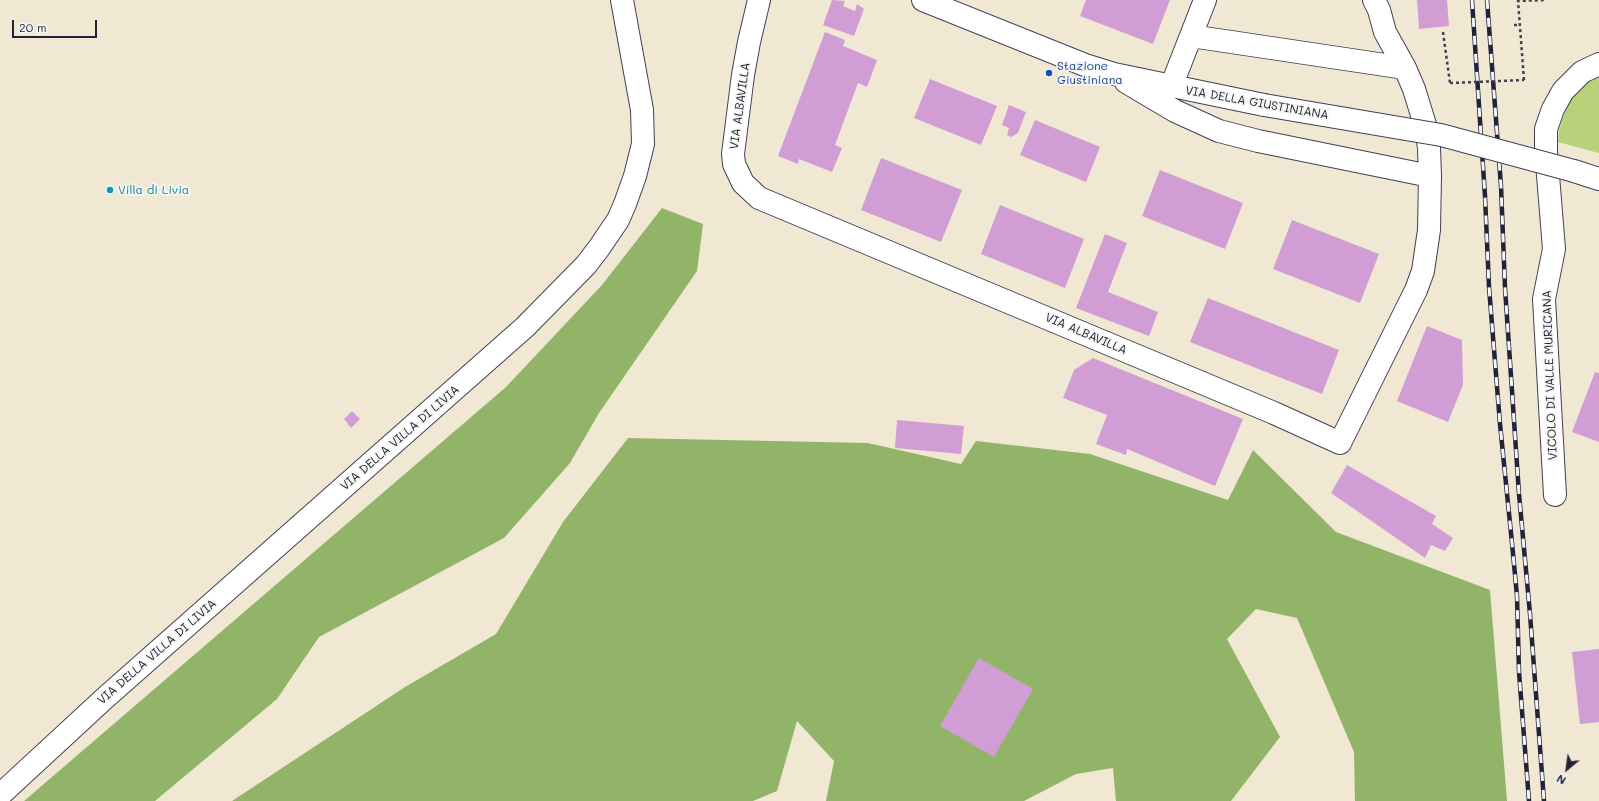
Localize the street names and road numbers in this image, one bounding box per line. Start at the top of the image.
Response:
street label: VIA ALBAVILLA [727,62,753,150]
street label: VIA DELLA GIUSTINIANA [1184,83,1330,123]
street label: VICOLO DI VALLE MURICANA [1540,290,1560,460]
street label: VIA ALBAVILLA [1043,310,1129,358]
street label: VIA DELLA VILLA DI LIVIA [338,382,462,494]
street label: VIA DELLA VILLA DI LIVIA [95,596,219,708]

